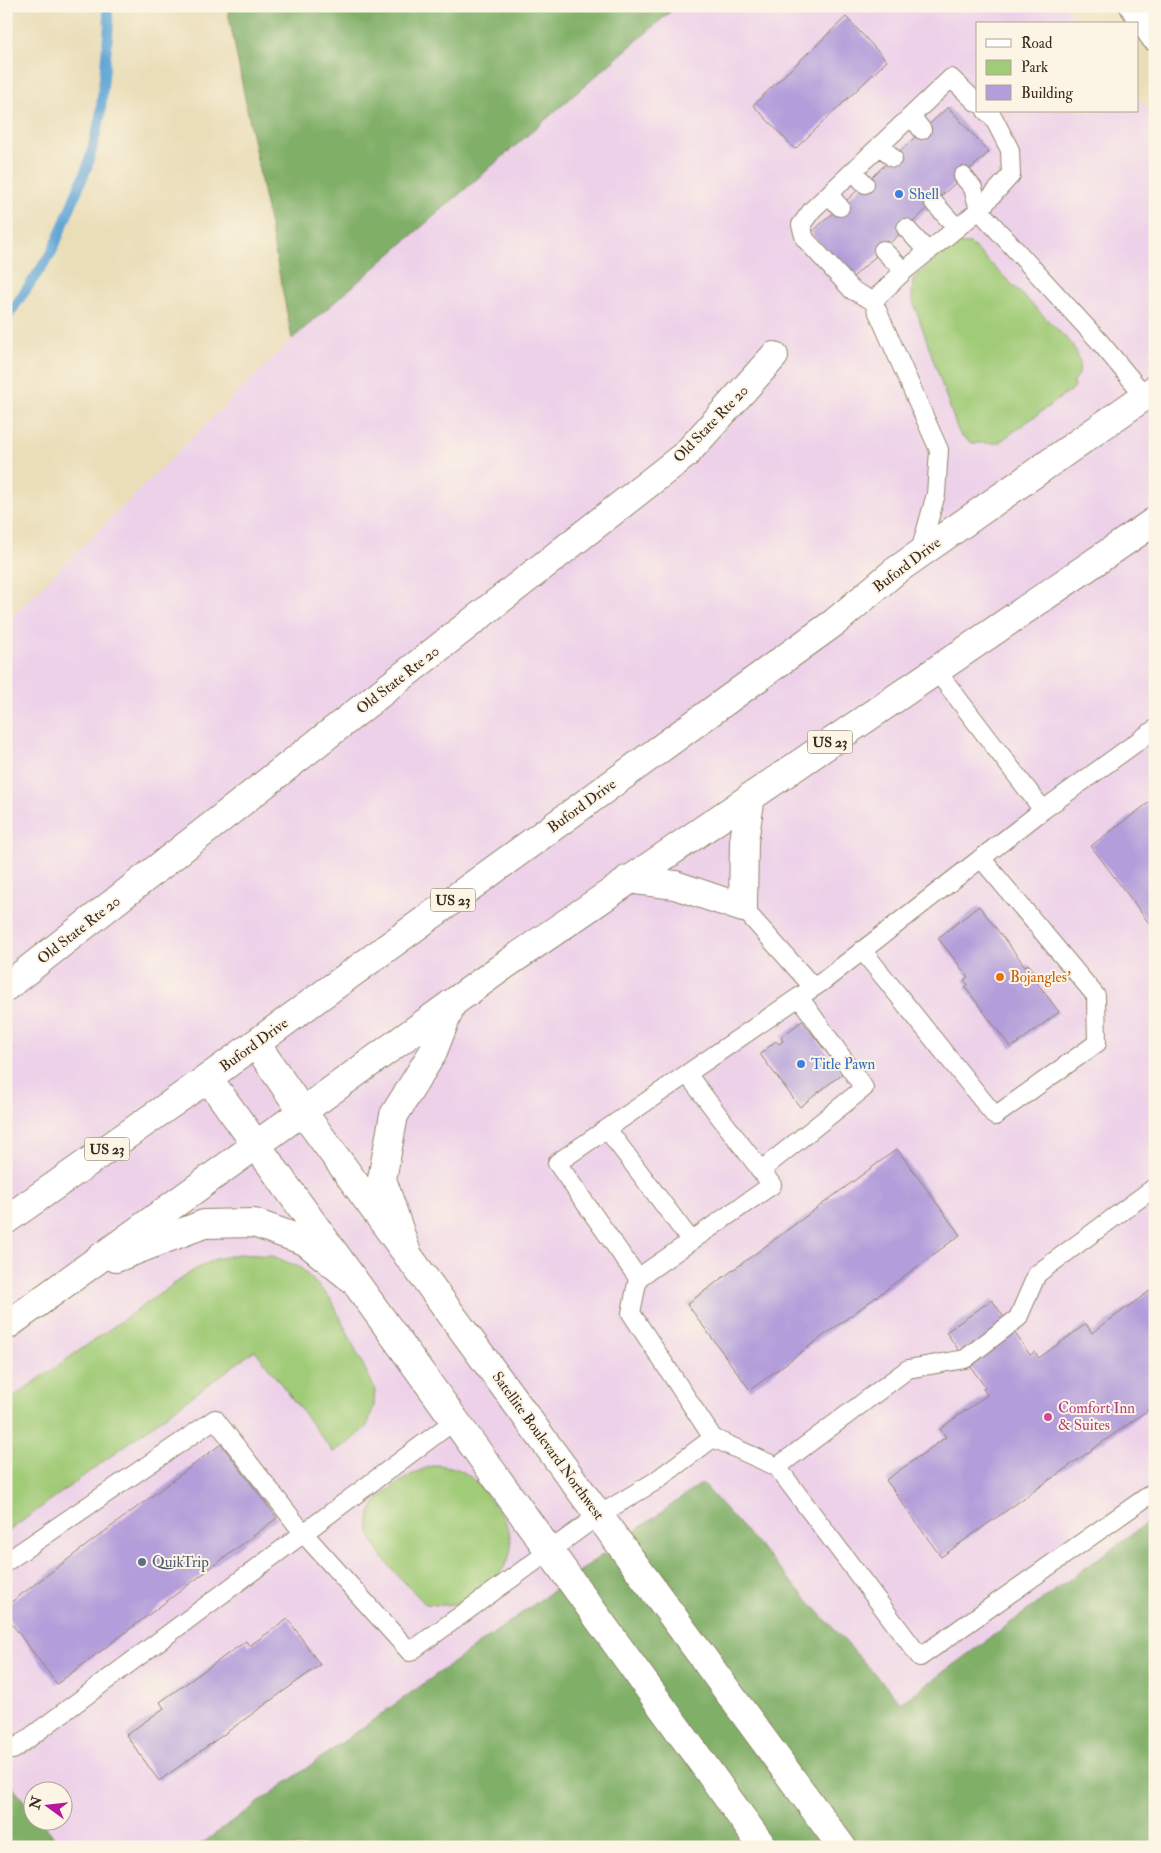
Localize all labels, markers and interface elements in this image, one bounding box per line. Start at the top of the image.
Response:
legend [976,22,1138,112]
text: Road [1021,34,1053,53]
text: Park [1021,58,1048,77]
text: Building [1021,84,1073,103]
place label: Shell [909,185,939,204]
marker: Shell [893,188,905,200]
street label: Old State Rte 20 [669,381,753,467]
street label: Buford Drive [869,533,945,597]
street label: Old State Rte 20 [353,642,443,718]
road number: US 23 [808,730,852,754]
street label: Buford Drive [544,775,620,837]
road number: US 23 [430,888,476,912]
street label: Old State Rte 20 [34,892,124,968]
place label: Bojangles' [1010,968,1071,987]
marker: Bojangles' [994,971,1006,983]
street label: Buford Drive [216,1014,292,1076]
place label: Title Pawn [811,1055,876,1074]
marker: Title Pawn [795,1058,807,1070]
road number: US 23 [84,1138,130,1160]
street label: Satellite Boulevard Northwest [488,1368,608,1524]
place label: Comfort Inn & Suites [1058,1399,1135,1435]
marker: Comfort Inn & Suites [1042,1411,1054,1423]
place label: QuikTrip [152,1553,209,1573]
marker: QuikTrip [136,1556,148,1568]
north arrow [22,1780,72,1830]
text: N [26,1794,46,1812]

